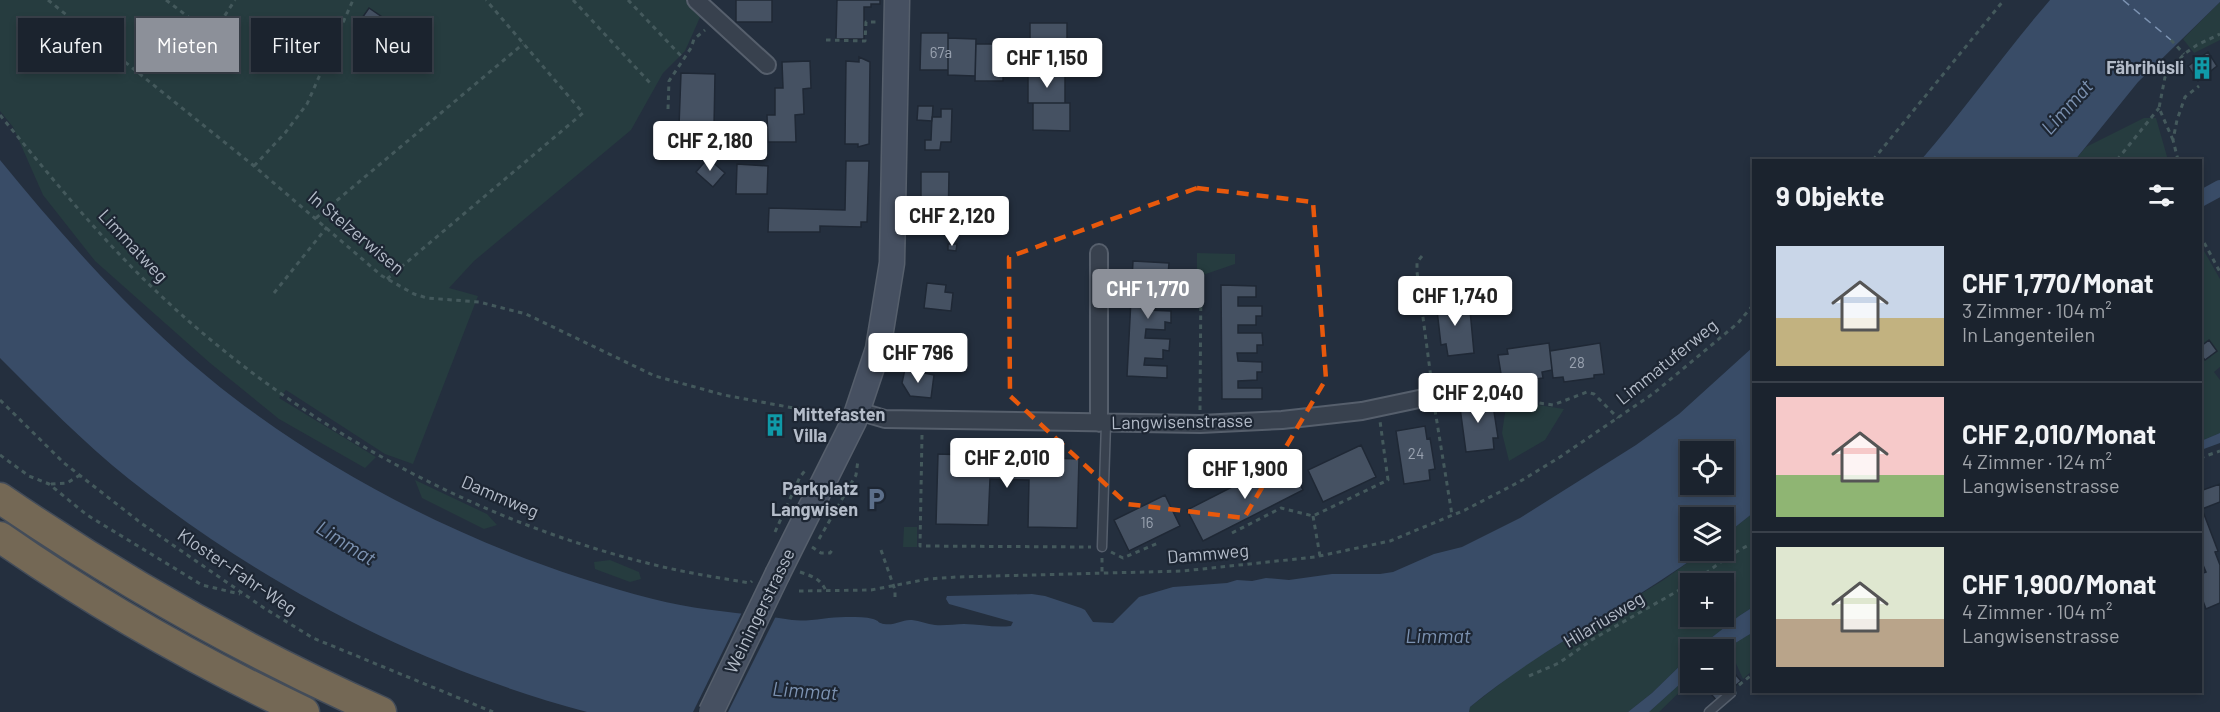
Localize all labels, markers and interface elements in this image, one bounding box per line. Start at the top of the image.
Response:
chip: Kaufen [18,18,124,72]
chip: Mieten [136,18,239,72]
chip: Filter [251,18,341,72]
chip: Neu [353,18,432,72]
pin: CHF 1,150 [978,38,1116,89]
house number: 67a [930,43,952,61]
text: CHF 1,150 [1006,45,1088,69]
building icon: Fährihüsli [2189,55,2215,81]
place label: Fährihüsli [2106,56,2184,78]
water label: Limmat [2035,74,2097,139]
pin: CHF 2,180 [641,121,779,172]
text: CHF 2,180 [667,128,753,152]
icon: filters [2145,179,2178,212]
text: 9 Objekte [1776,180,1884,211]
street label: In Stelzerwisen [304,186,409,279]
pin: CHF 2,120 [883,196,1021,247]
text: CHF 2,120 [909,203,995,227]
street label: Limmatweg [94,204,173,287]
text: CHF 1,770/Monat [1962,267,2154,298]
pin: CHF 1,770 [1079,269,1217,320]
icon: home [1824,270,1896,342]
text: CHF 1,770 [1106,276,1190,300]
pin: CHF 1,740 [1386,276,1524,327]
text: CHF 1,740 [1412,283,1498,307]
text: 3 Zimmer · 104 m² [1962,298,2112,322]
street label: Limmatuferweg [1611,314,1721,409]
text: In Langenteilen [1962,322,2095,346]
pin: CHF 796 [863,333,973,384]
text: CHF 796 [882,340,954,364]
house number: 28 [1569,353,1585,371]
pin: CHF 2,040 [1409,373,1547,424]
text: CHF 2,040 [1433,380,1523,404]
place label: Mittefasten Villa [793,403,885,446]
street label: Langwisenstrasse [1111,409,1253,433]
building icon: Mittefasten Villa [762,412,788,438]
text: CHF 2,010/Monat [1962,418,2156,449]
icon: home [1824,421,1896,493]
pin: CHF 2,010 [938,438,1076,489]
map controls [1680,441,1734,693]
button: locate [1680,441,1734,495]
house number: 24 [1408,444,1424,462]
text: CHF 2,010 [964,445,1050,469]
pin: CHF 1,900 [1176,449,1314,500]
text: 4 Zimmer · 124 m² [1962,449,2112,473]
text: CHF 1,900 [1202,456,1288,480]
street label: Dammweg [458,470,542,522]
text: Langwisenstrasse [1962,473,2120,497]
place label: Parkplatz Langwisen [771,477,858,520]
parking icon: Parkplatz Langwisen [863,486,889,512]
button: layers [1680,507,1734,561]
house number: 16 [1141,513,1153,531]
water label: Limmat [312,515,381,570]
street label: Kloster-Fahr-Weg [174,523,301,619]
street label: Dammweg [1166,538,1250,568]
street label: Weiningerstrasse [719,544,799,677]
text: CHF 1,900/Monat [1962,568,2156,599]
icon: home [1824,571,1896,643]
button: + [1680,573,1734,627]
street label: Hilariusweg [1559,586,1648,652]
text: 4 Zimmer · 104 m² [1962,599,2113,623]
water label: Limmat [1405,623,1471,647]
text: Langwisenstrasse [1962,623,2120,647]
button: − [1680,639,1734,693]
water label: Limmat [771,676,839,704]

